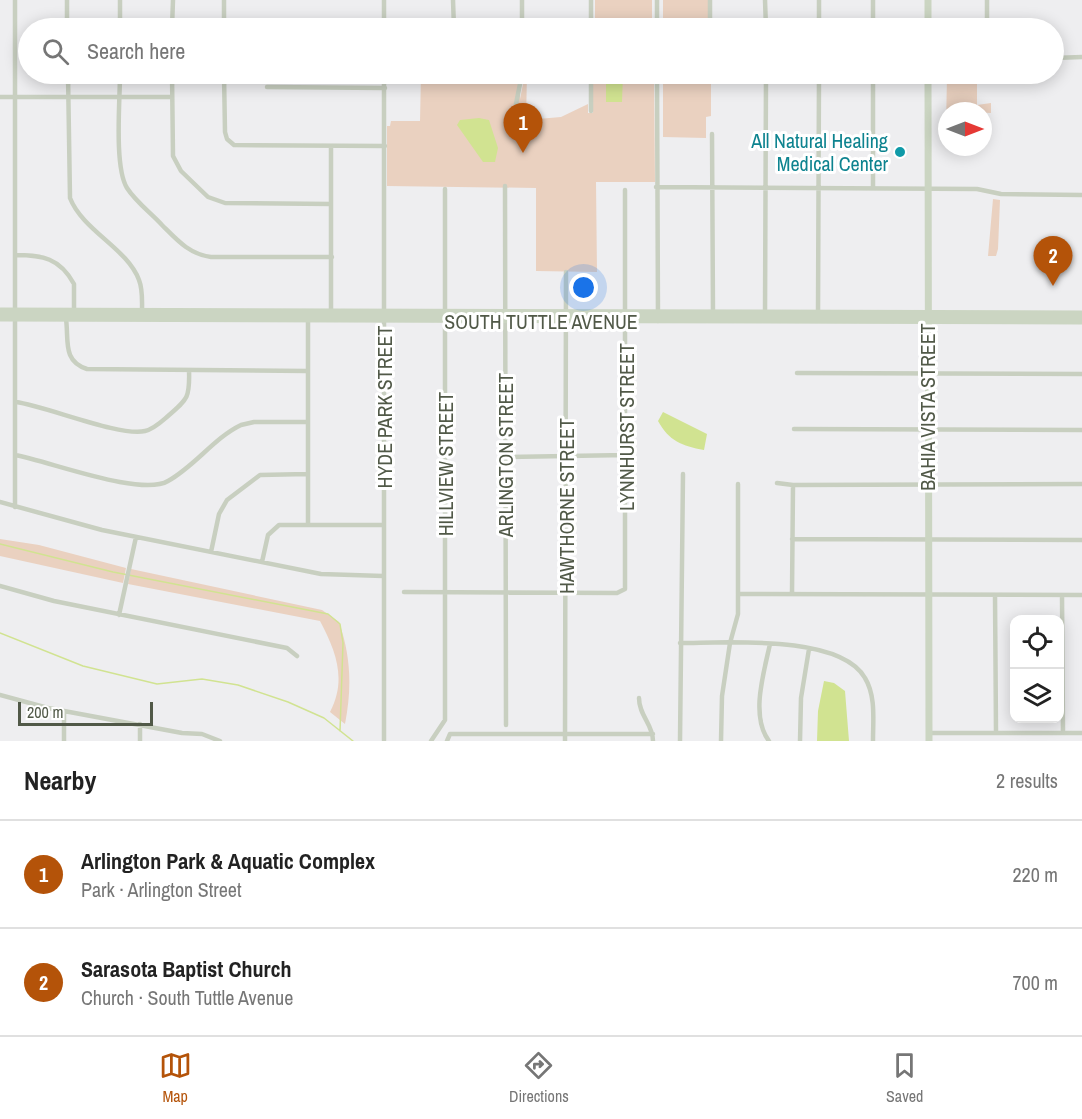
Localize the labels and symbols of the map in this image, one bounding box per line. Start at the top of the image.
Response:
north arrow [938,102,992,156]
pin: 1 [504,104,542,153]
place label: All Natural Healing Medical Center [750,127,889,177]
marker: All Natural Healing Medical Center [893,145,907,159]
pin: 2 [1034,236,1072,286]
your location [569,273,598,302]
street label: SOUTH TUTTLE AVENUE [444,308,638,335]
street label: BAHIA VISTA STREET [914,323,941,491]
street label: HYDE PARK STREET [371,326,398,488]
street label: LYNNHURST STREET [613,343,640,511]
street label: ARLINGTON STREET [492,373,519,538]
street label: HILLVIEW STREET [432,392,459,536]
street label: HAWTHORNE STREET [553,418,580,594]
scale bar [18,699,153,726]

